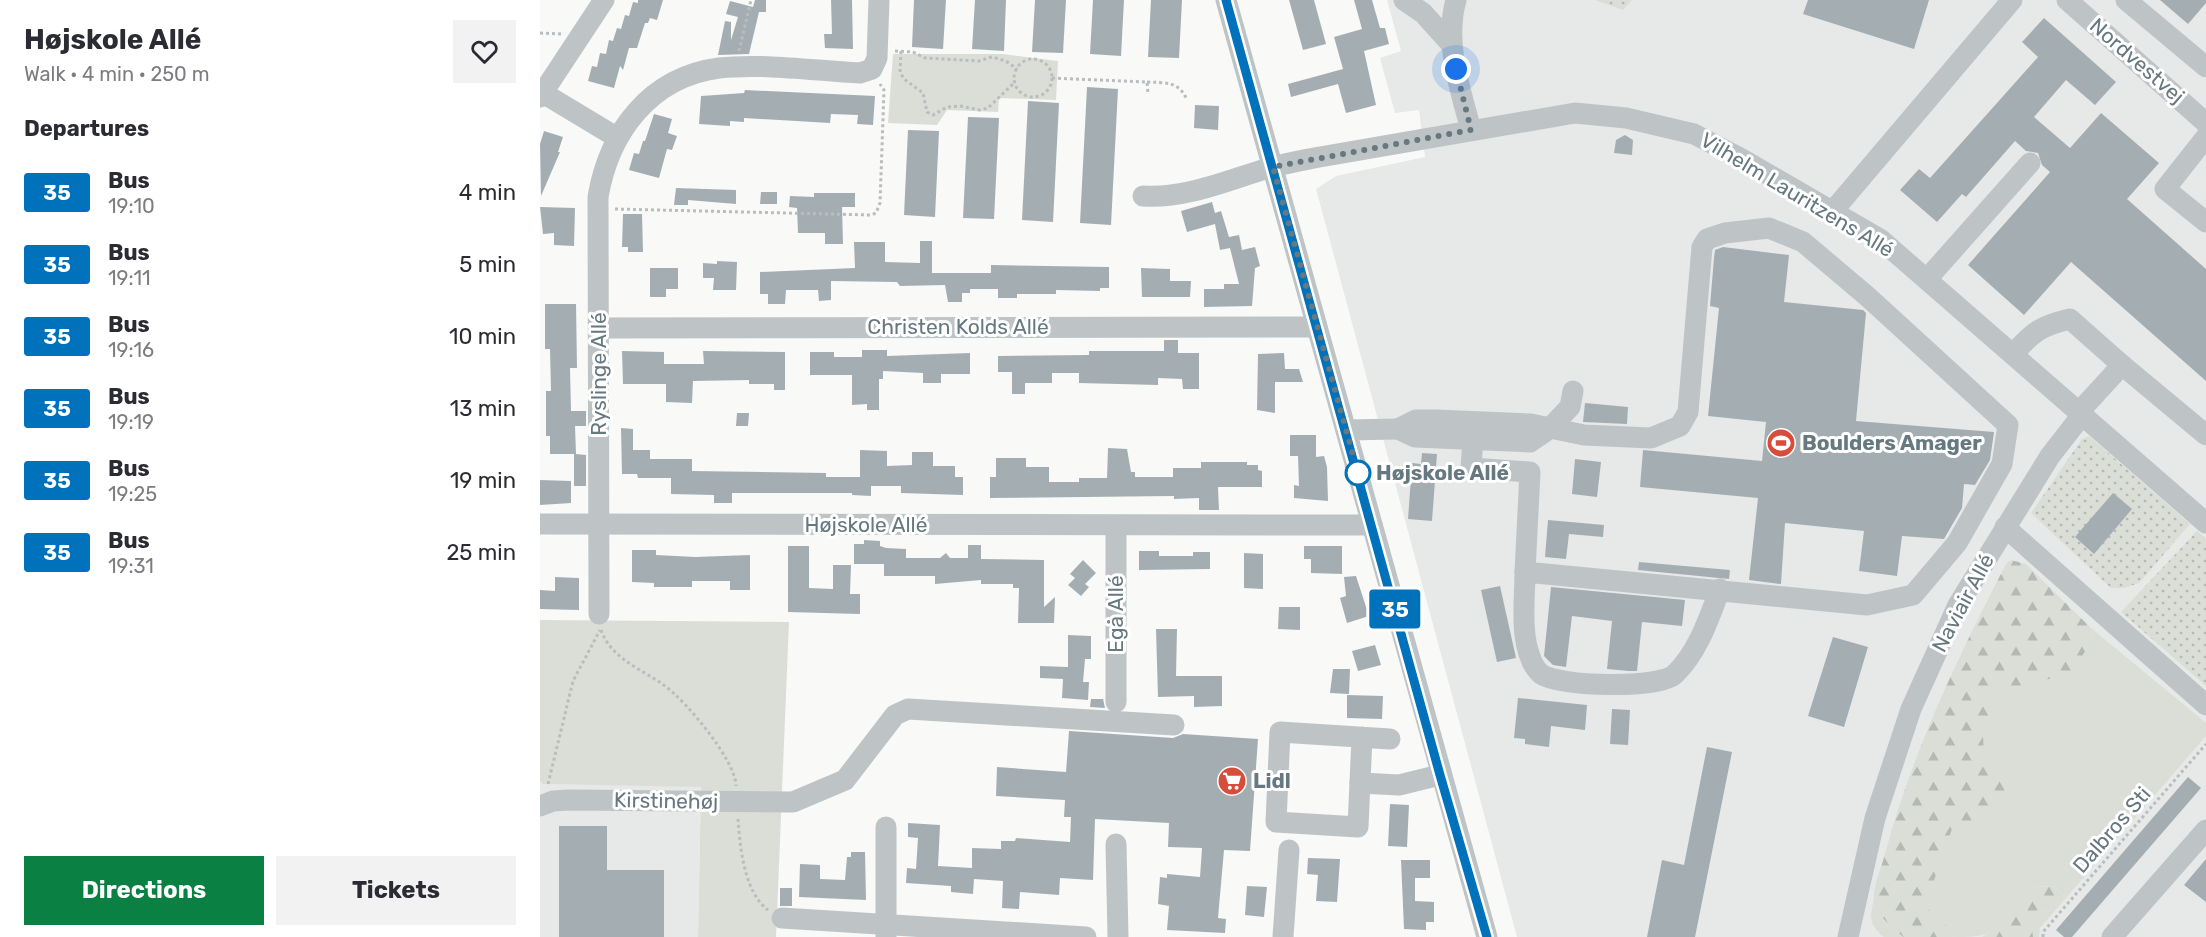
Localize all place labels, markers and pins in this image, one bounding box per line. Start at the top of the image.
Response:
sports icon: Boulders Amager [1765,427,1797,459]
place label: Boulders Amager [1802,430,1982,455]
marker: Højskole Allé [1345,460,1371,486]
place label: Højskole Allé [1376,460,1509,485]
supermarket icon: Lidl [1216,765,1248,797]
place label: Lidl [1253,768,1291,793]

